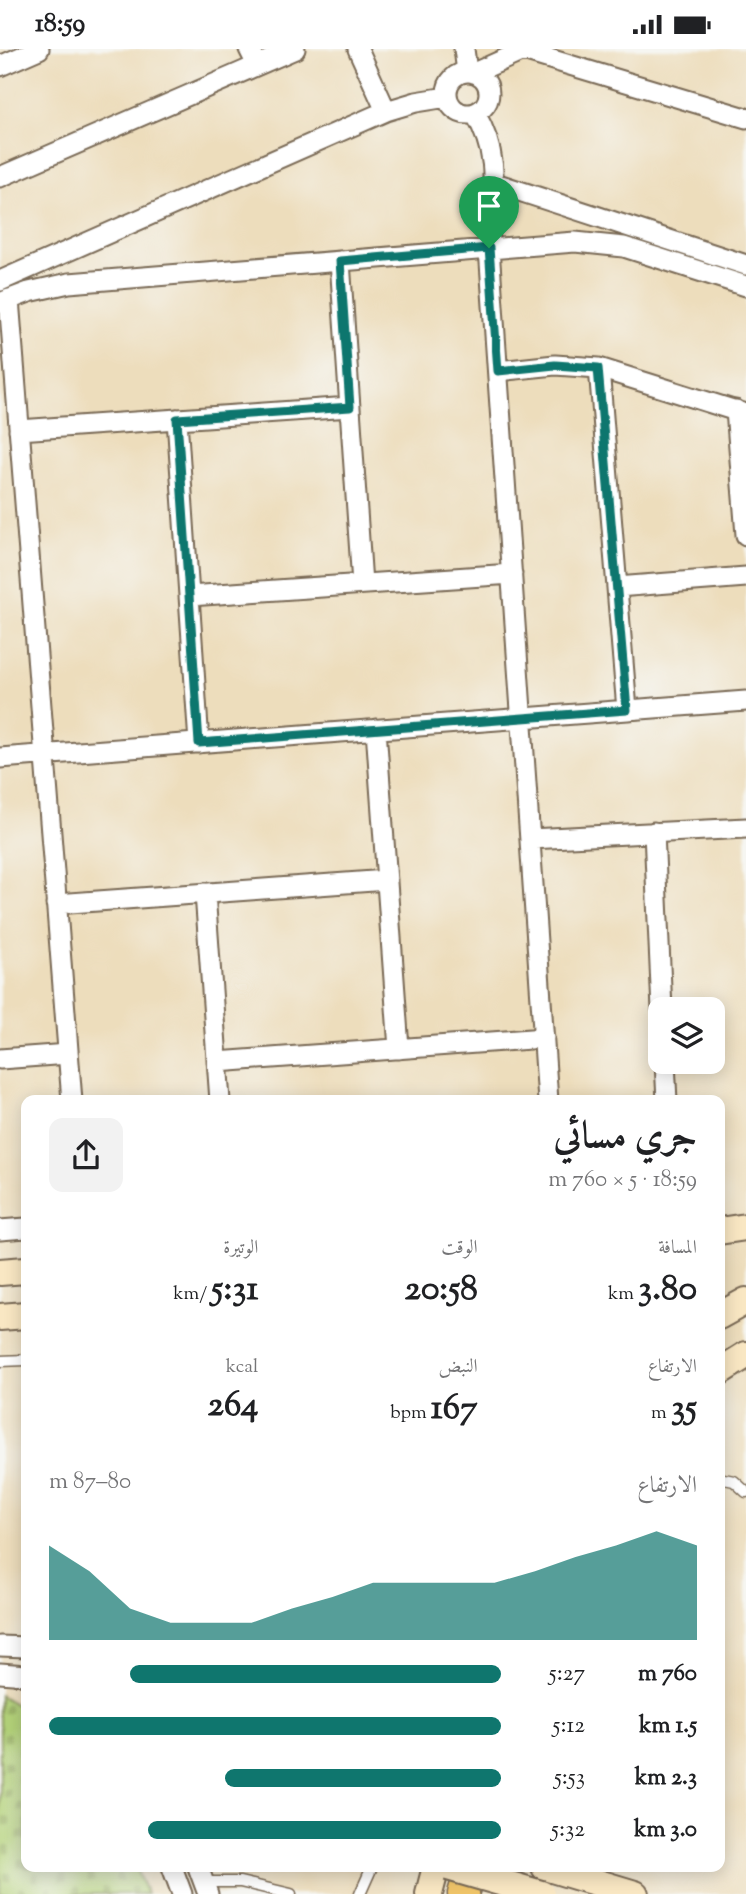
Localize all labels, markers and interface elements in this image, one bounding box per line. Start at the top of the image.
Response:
text: 18:59 [35,6,85,43]
pin [459,176,519,248]
icon: arrive [470,187,508,225]
map controls [648,997,725,1074]
button: layers [648,997,725,1074]
text: جري مسائي [554,1111,697,1165]
button: share [49,1118,123,1192]
text: 18:59 · 5 × 760 m [548,1164,697,1197]
text: الوتيرة [223,1235,258,1262]
text: الوقت [441,1235,478,1262]
text: المسافة [658,1235,697,1262]
text: 5:31 [211,1265,258,1316]
text: 20:58 [405,1265,478,1316]
text: 3.80 [638,1265,697,1316]
text: /km [173,1281,211,1308]
text: km [608,1281,638,1308]
text: kcal [226,1354,258,1381]
text: النبض [439,1354,478,1381]
text: الارتفاع [648,1354,697,1381]
text: 264 [208,1381,258,1432]
text: 167 [431,1384,478,1435]
text: 35 [671,1384,697,1435]
text: bpm [390,1400,431,1427]
text: m [651,1400,671,1427]
text: 80–87 m [49,1466,131,1499]
text: الارتفاع [637,1470,697,1503]
text: 5:27 [549,1658,585,1691]
text: 760 m [638,1658,697,1691]
text: 5:12 [553,1710,585,1743]
text: 1.5 km [639,1710,697,1743]
text: 5:53 [554,1762,585,1795]
text: 2.3 km [635,1762,697,1795]
text: 5:32 [551,1814,585,1847]
text: 3.0 km [634,1814,697,1847]

